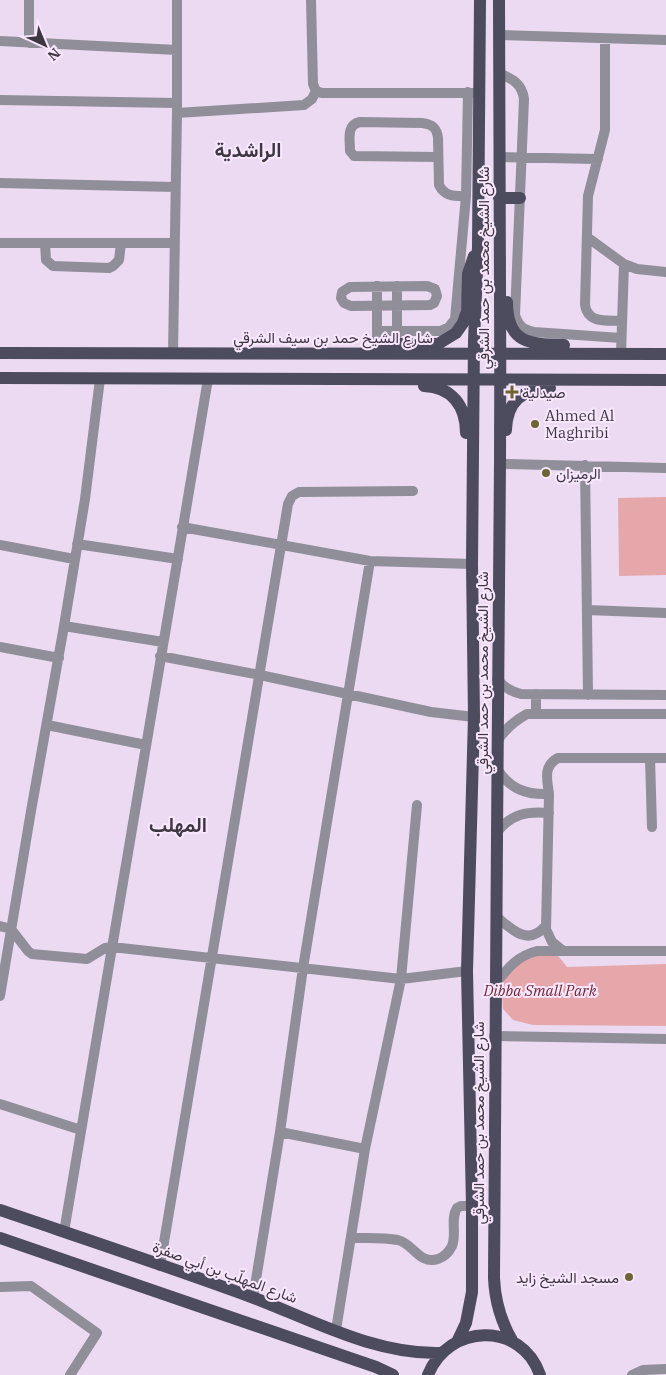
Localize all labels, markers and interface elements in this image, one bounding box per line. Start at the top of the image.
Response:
north arrow [20,20,70,70]
text: N [44,44,64,65]
district label: الراشدية [215,136,281,163]
street label: شارع الشيخ محمد بن حمد الشرقي [474,166,497,370]
street label: شارع الشيخ حمد بن سيف الشرقي [233,328,433,351]
place label: صيدلية [522,383,566,402]
marker: صيدلية [506,386,518,398]
place label: Ahmed Al Maghribi [545,406,614,442]
marker: Ahmed Al Maghribi [529,418,541,430]
place label: الرميزان [556,464,601,483]
marker: الرميزان [540,467,552,479]
street label: شارع الشيخ محمد بن حمد الشرقي [473,571,496,775]
district label: المهلب [149,811,207,838]
park label: Dibba Small Park [482,981,597,1000]
street label: شارع الشيخ محمد بن حمد الشرقي [469,1021,492,1225]
street label: شارع المهلّب بن أبي صفرة [149,1237,300,1311]
place label: مسجد الشيخ زايد [516,1268,619,1289]
marker: مسجد الشيخ زايد [623,1271,635,1283]

